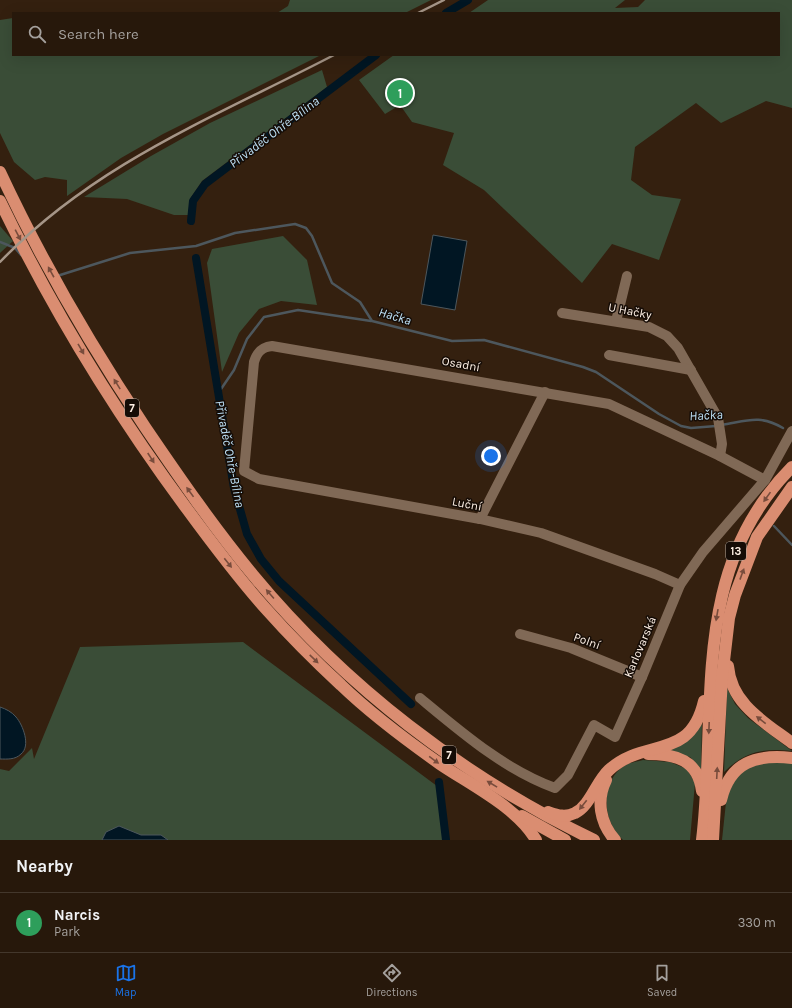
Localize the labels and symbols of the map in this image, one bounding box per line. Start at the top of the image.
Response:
pin: 1 [387,78,413,108]
water label: Přivaděč Ohře-Bílina [226,93,322,171]
one-way arrow [15,229,21,241]
one-way arrow [48,266,55,278]
street label: U Hačky [607,300,653,322]
water label: Hačka [377,304,414,328]
one-way arrow [77,343,84,355]
street label: Osadní [441,354,482,374]
one-way arrow [113,379,121,389]
road number: 7 [125,399,139,417]
water label: Přivaděč Ohře-Bílina [212,399,248,509]
water label: Hačka [689,407,724,423]
your location [481,446,501,466]
one-way arrow [147,453,155,464]
one-way arrow [186,486,194,497]
one-way arrow [763,491,771,502]
street label: Luční [451,494,483,514]
road number: 13 [726,542,746,560]
one-way arrow [224,558,232,568]
one-way arrow [739,568,745,580]
one-way arrow [265,589,274,600]
one-way arrow [714,609,720,621]
street label: Karlovarská [621,614,659,680]
street label: Polní [572,630,603,652]
one-way arrow [309,654,319,664]
one-way arrow [756,715,767,724]
one-way arrow [705,722,712,734]
road number: 7 [442,746,456,764]
one-way arrow [428,756,439,764]
one-way arrow [714,767,720,780]
one-way arrow [486,781,498,788]
one-way arrow [579,799,588,810]

